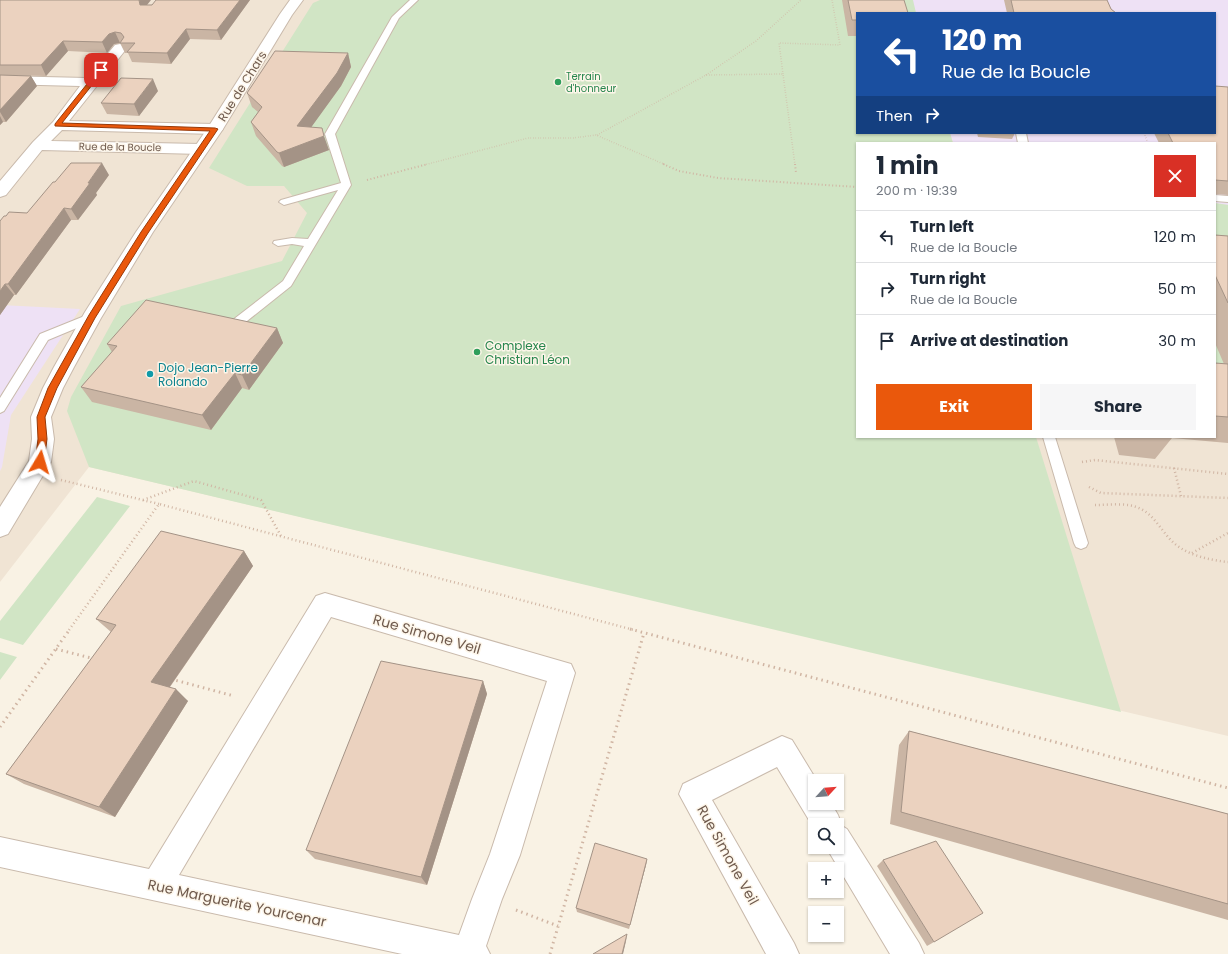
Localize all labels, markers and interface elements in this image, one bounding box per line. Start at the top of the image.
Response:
text: 120 m [942,21,1022,60]
icon: left [876,28,928,80]
street label: Rue de Chars [214,47,270,125]
pin [84,53,118,87]
icon: arrive [90,59,112,81]
text: Rue de la Boucle [942,59,1091,84]
place label: Terrain d'honneur [566,69,617,96]
marker: Terrain d'honneur [553,77,563,87]
icon: right [921,104,943,126]
text: Then [876,105,913,126]
street label: Rue de la Boucle [79,139,161,155]
text: 1 min [876,149,939,182]
button: close [1154,155,1196,197]
text: 200 m · 19:39 [876,181,957,200]
text: Turn left [910,216,974,237]
icon: left [876,226,898,248]
text: 120 m [1154,226,1196,247]
text: Rue de la Boucle [910,238,1017,257]
text: Turn right [910,268,986,289]
icon: right [876,278,898,300]
text: 50 m [1158,278,1196,299]
text: Rue de la Boucle [910,290,1017,309]
icon: arrive [876,330,898,352]
text: Arrive at destination [910,330,1068,351]
text: 30 m [1158,330,1196,351]
place label: Complexe Christian Léon [485,337,570,368]
marker: Complexe Christian Léon [472,347,482,357]
place label: Dojo Jean-Pierre Rolando [158,359,258,390]
marker: Dojo Jean-Pierre Rolando [145,369,155,379]
button: Exit [876,384,1032,430]
button: Share [1040,384,1196,430]
position arrow [19,441,61,483]
street label: Rue Simone Veil [371,609,483,659]
north arrow [808,774,844,810]
map controls [808,774,844,942]
street label: Rue Simone Veil [692,801,764,909]
button: search [808,818,844,854]
button: + [808,862,844,898]
street label: Rue Marguerite Yourcenar [146,874,328,932]
button: − [808,906,844,942]

